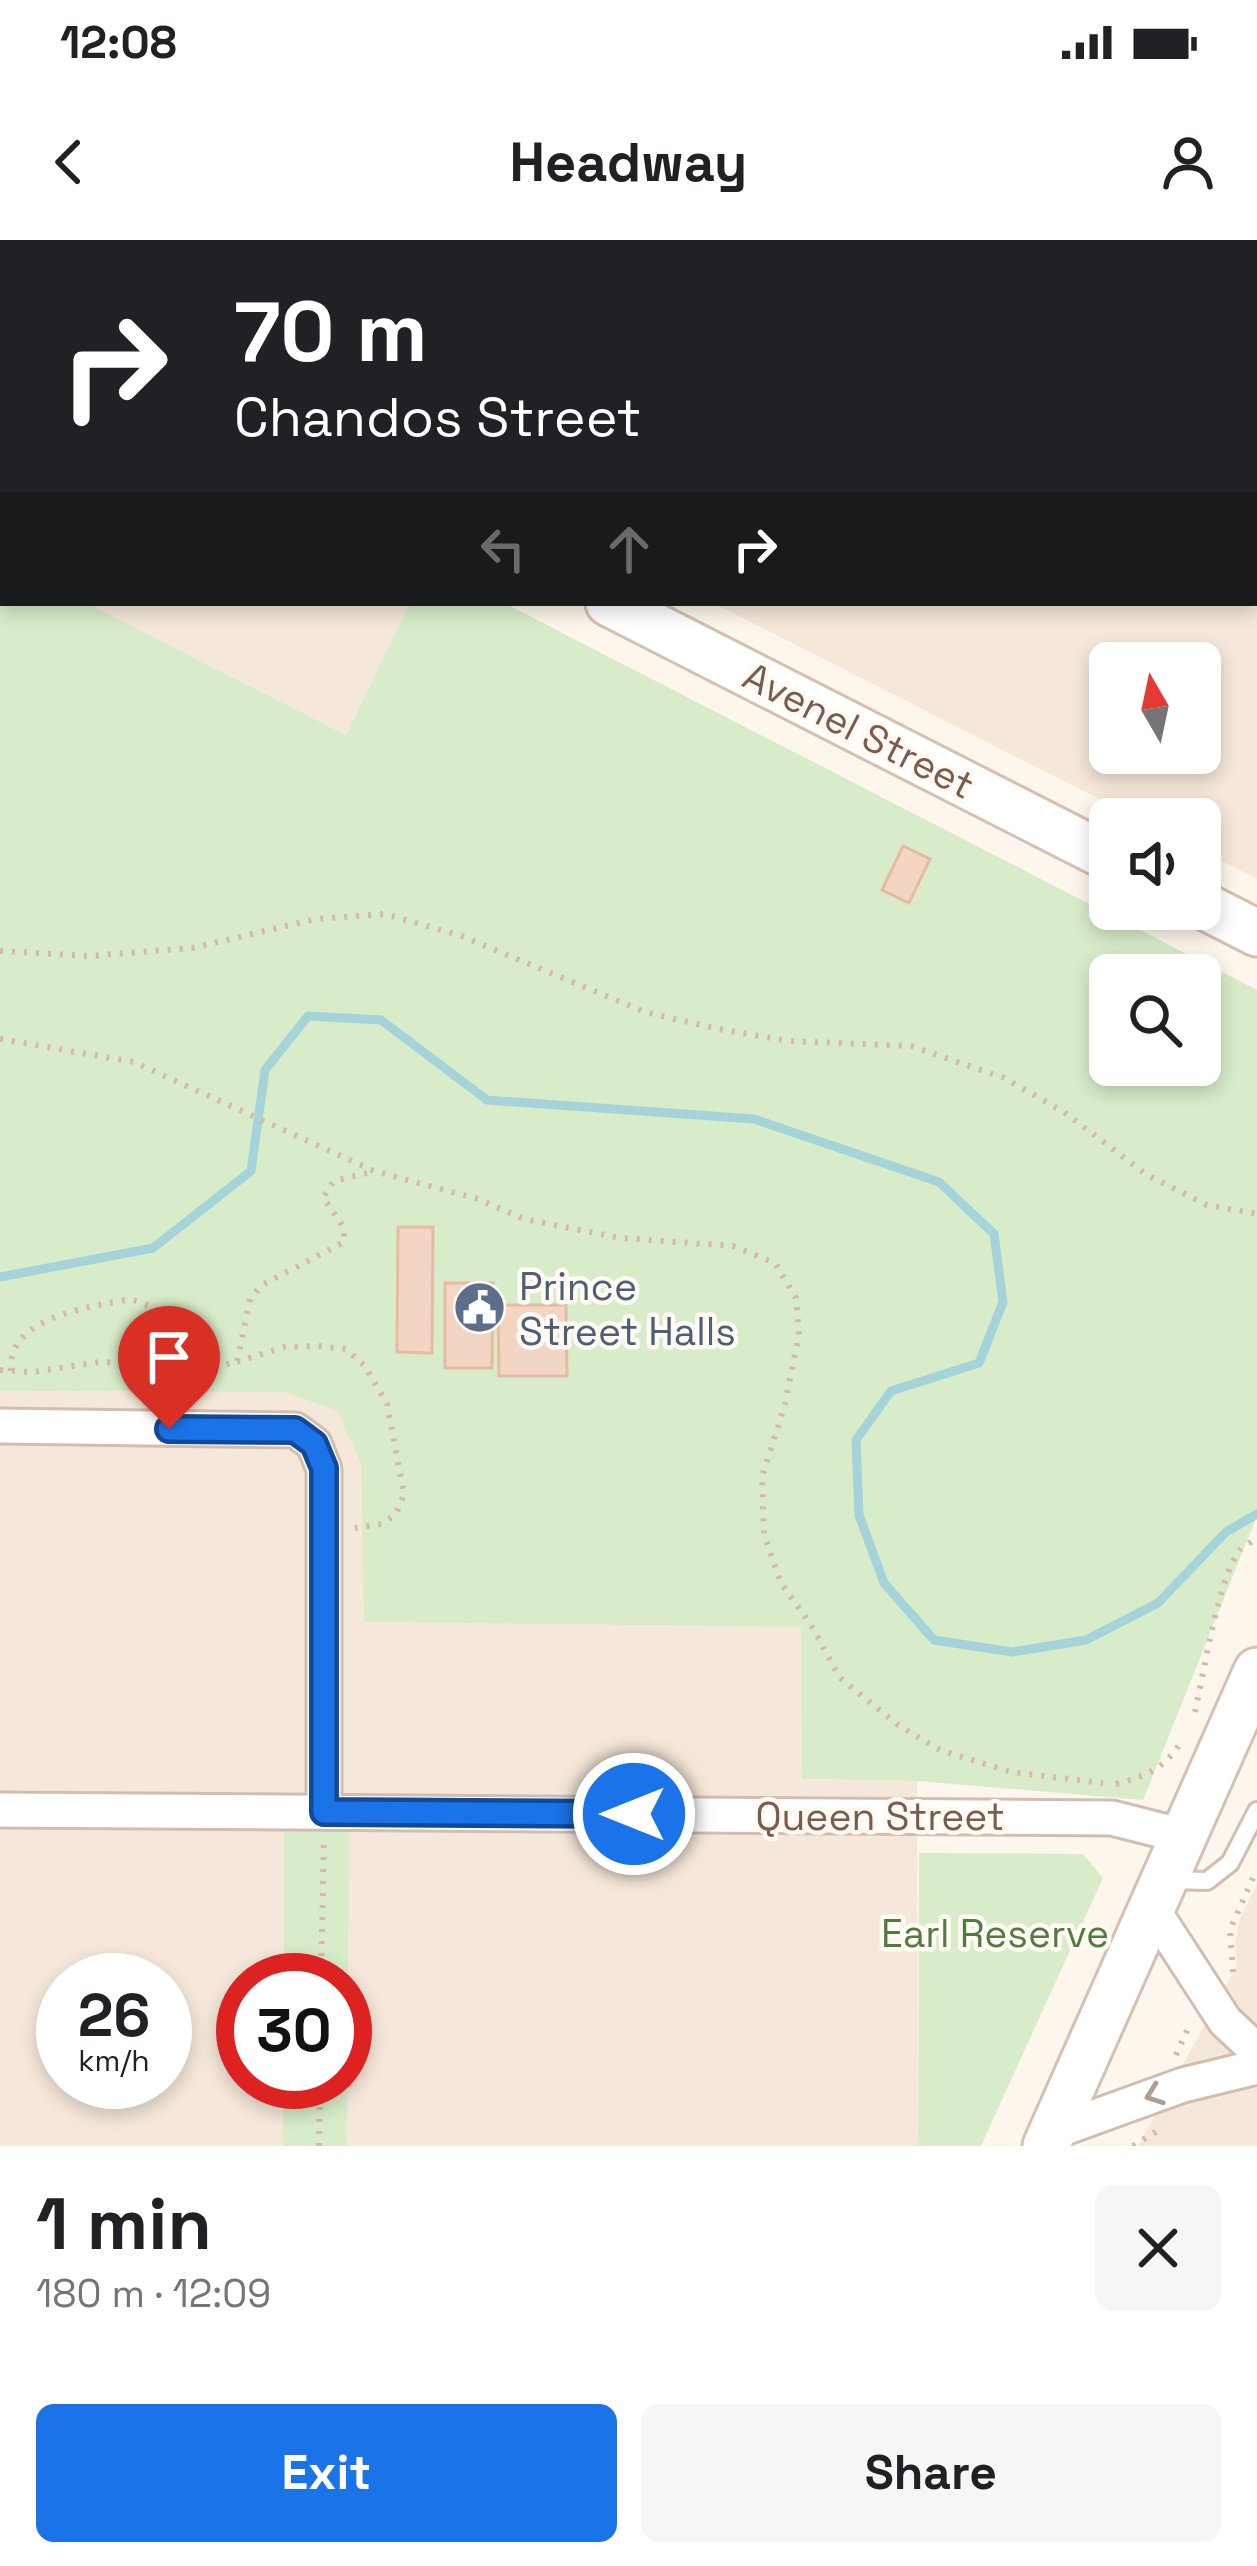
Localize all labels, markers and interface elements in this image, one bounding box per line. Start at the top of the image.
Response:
text: 12:08 [60,14,177,71]
text: Headway [510,128,747,197]
icon: back [36,129,102,195]
icon: person [1155,129,1221,195]
text: 70 m [234,278,428,386]
icon: right [36,288,192,444]
text: Chandos Street [234,383,641,452]
icon: left [470,516,536,582]
icon: ahead [596,516,662,582]
icon: right [722,516,788,582]
north arrow [1089,642,1221,774]
map controls [1089,642,1221,1086]
street label: Avenel Street [735,651,983,810]
button: sound [1089,798,1221,930]
button: search [1089,954,1221,1086]
place label: Prince Street Halls [519,1262,736,1356]
public building icon: Prince Street Halls [452,1280,508,1336]
pin [118,1306,220,1429]
icon: arrive [136,1324,202,1390]
position arrow [571,1751,697,1877]
street label: Queen Street [755,1792,1005,1841]
park label: Earl Reserve [881,1909,1109,1958]
speed limit sign: 30 [216,1953,372,2109]
text: 26 [78,1977,150,2054]
text: km/h [78,2041,150,2080]
one-way arrow [1145,2081,1166,2106]
text: 1 min [36,2178,212,2270]
button: close [1095,2185,1221,2311]
text: 180 m · 12:09 [36,2269,271,2318]
button: Exit [36,2404,617,2542]
button: Share [641,2404,1221,2542]

